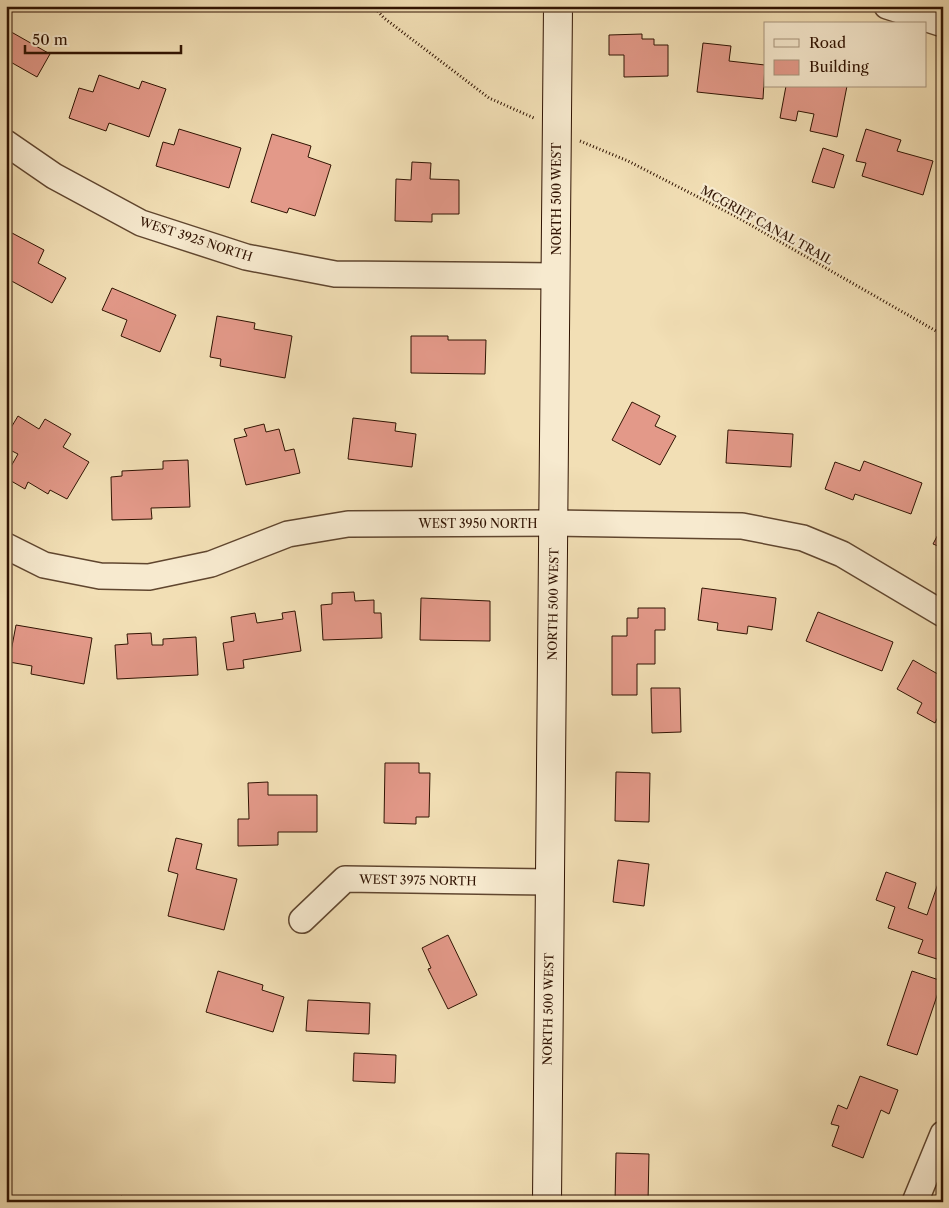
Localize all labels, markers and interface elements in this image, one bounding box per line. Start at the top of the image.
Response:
scale bar [25,22,181,54]
legend [764,22,926,88]
text: 50 m [32,30,68,49]
text: Road [809,33,846,52]
text: Building [809,57,869,76]
street label: NORTH 500 WEST [549,143,564,255]
street label: MCGRIFF CANAL TRAIL [698,182,836,268]
street label: WEST 3925 NORTH [137,213,255,264]
street label: WEST 3950 NORTH [418,516,537,531]
street label: NORTH 500 WEST [545,548,561,660]
street label: WEST 3975 NORTH [358,871,477,889]
street label: NORTH 500 WEST [540,953,556,1065]

